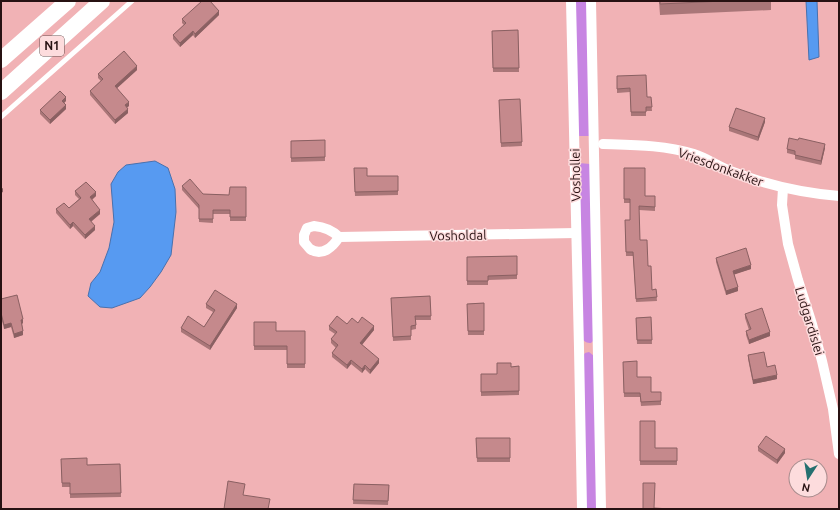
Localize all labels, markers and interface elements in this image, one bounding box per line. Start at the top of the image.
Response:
road number: N1 [40,36,64,56]
street label: Vriesdonkakker [676,145,766,189]
street label: Voshollei [568,148,582,202]
street label: Vosholdal [429,227,487,242]
street label: Ludgardislei [793,285,827,357]
north arrow [788,458,828,498]
text: N [801,481,811,495]

